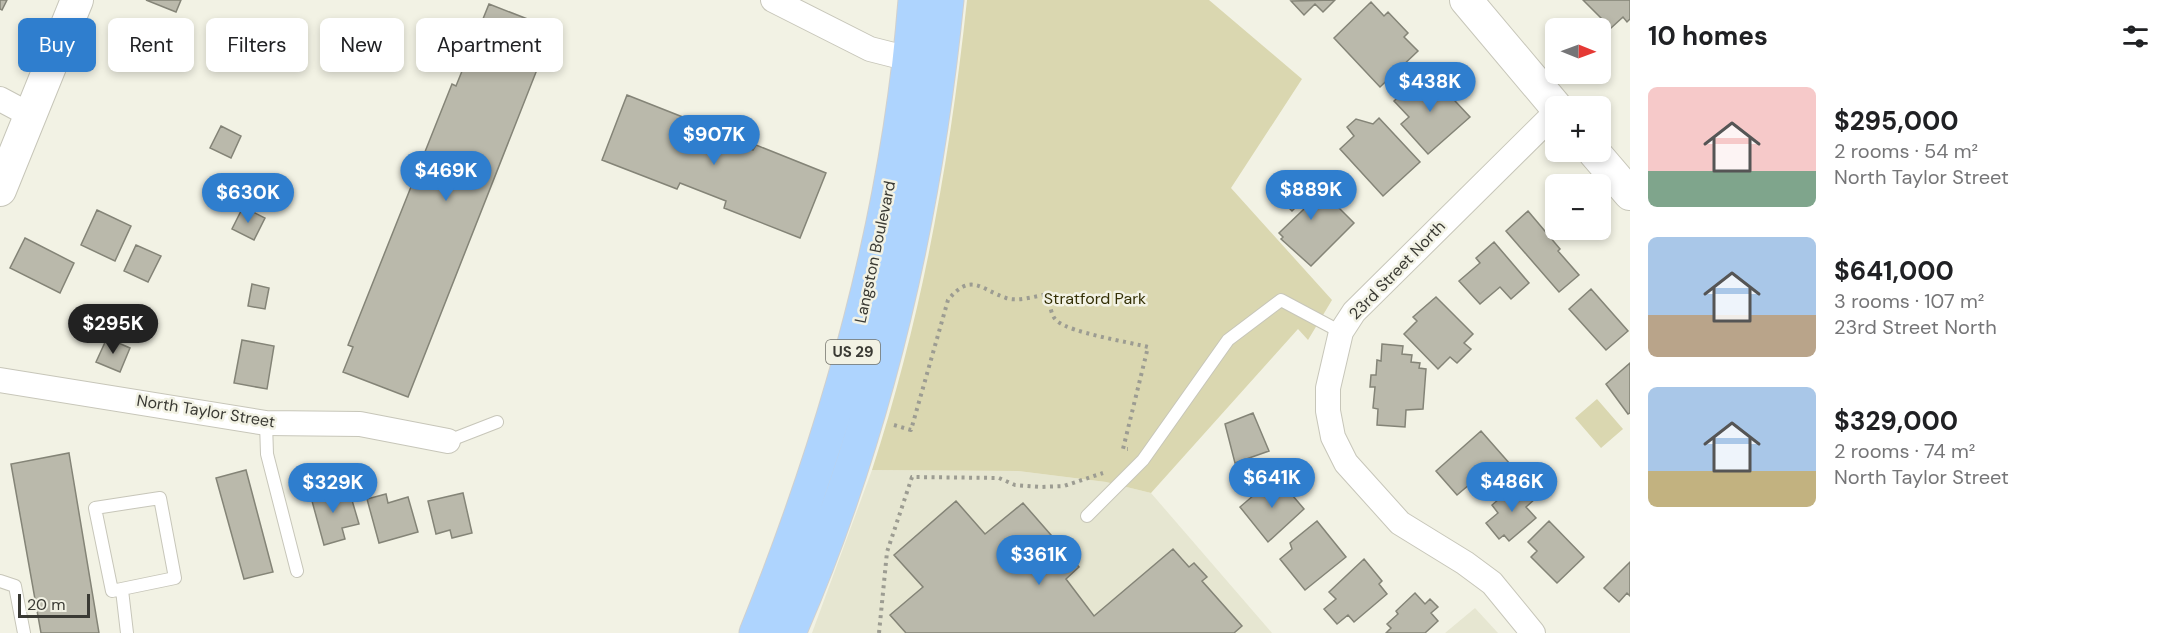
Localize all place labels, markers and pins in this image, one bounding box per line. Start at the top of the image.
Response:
pin: $438K [1388,62,1472,113]
pin: $907K [672,115,756,166]
pin: $469K [404,151,488,202]
pin: $889K [1269,170,1353,221]
pin: $630K [206,173,290,224]
pin: $295K [71,304,155,355]
pin: $641K [1230,458,1314,509]
pin: $486K [1470,462,1554,513]
pin: $329K [291,463,375,514]
pin: $361K [997,535,1081,586]

